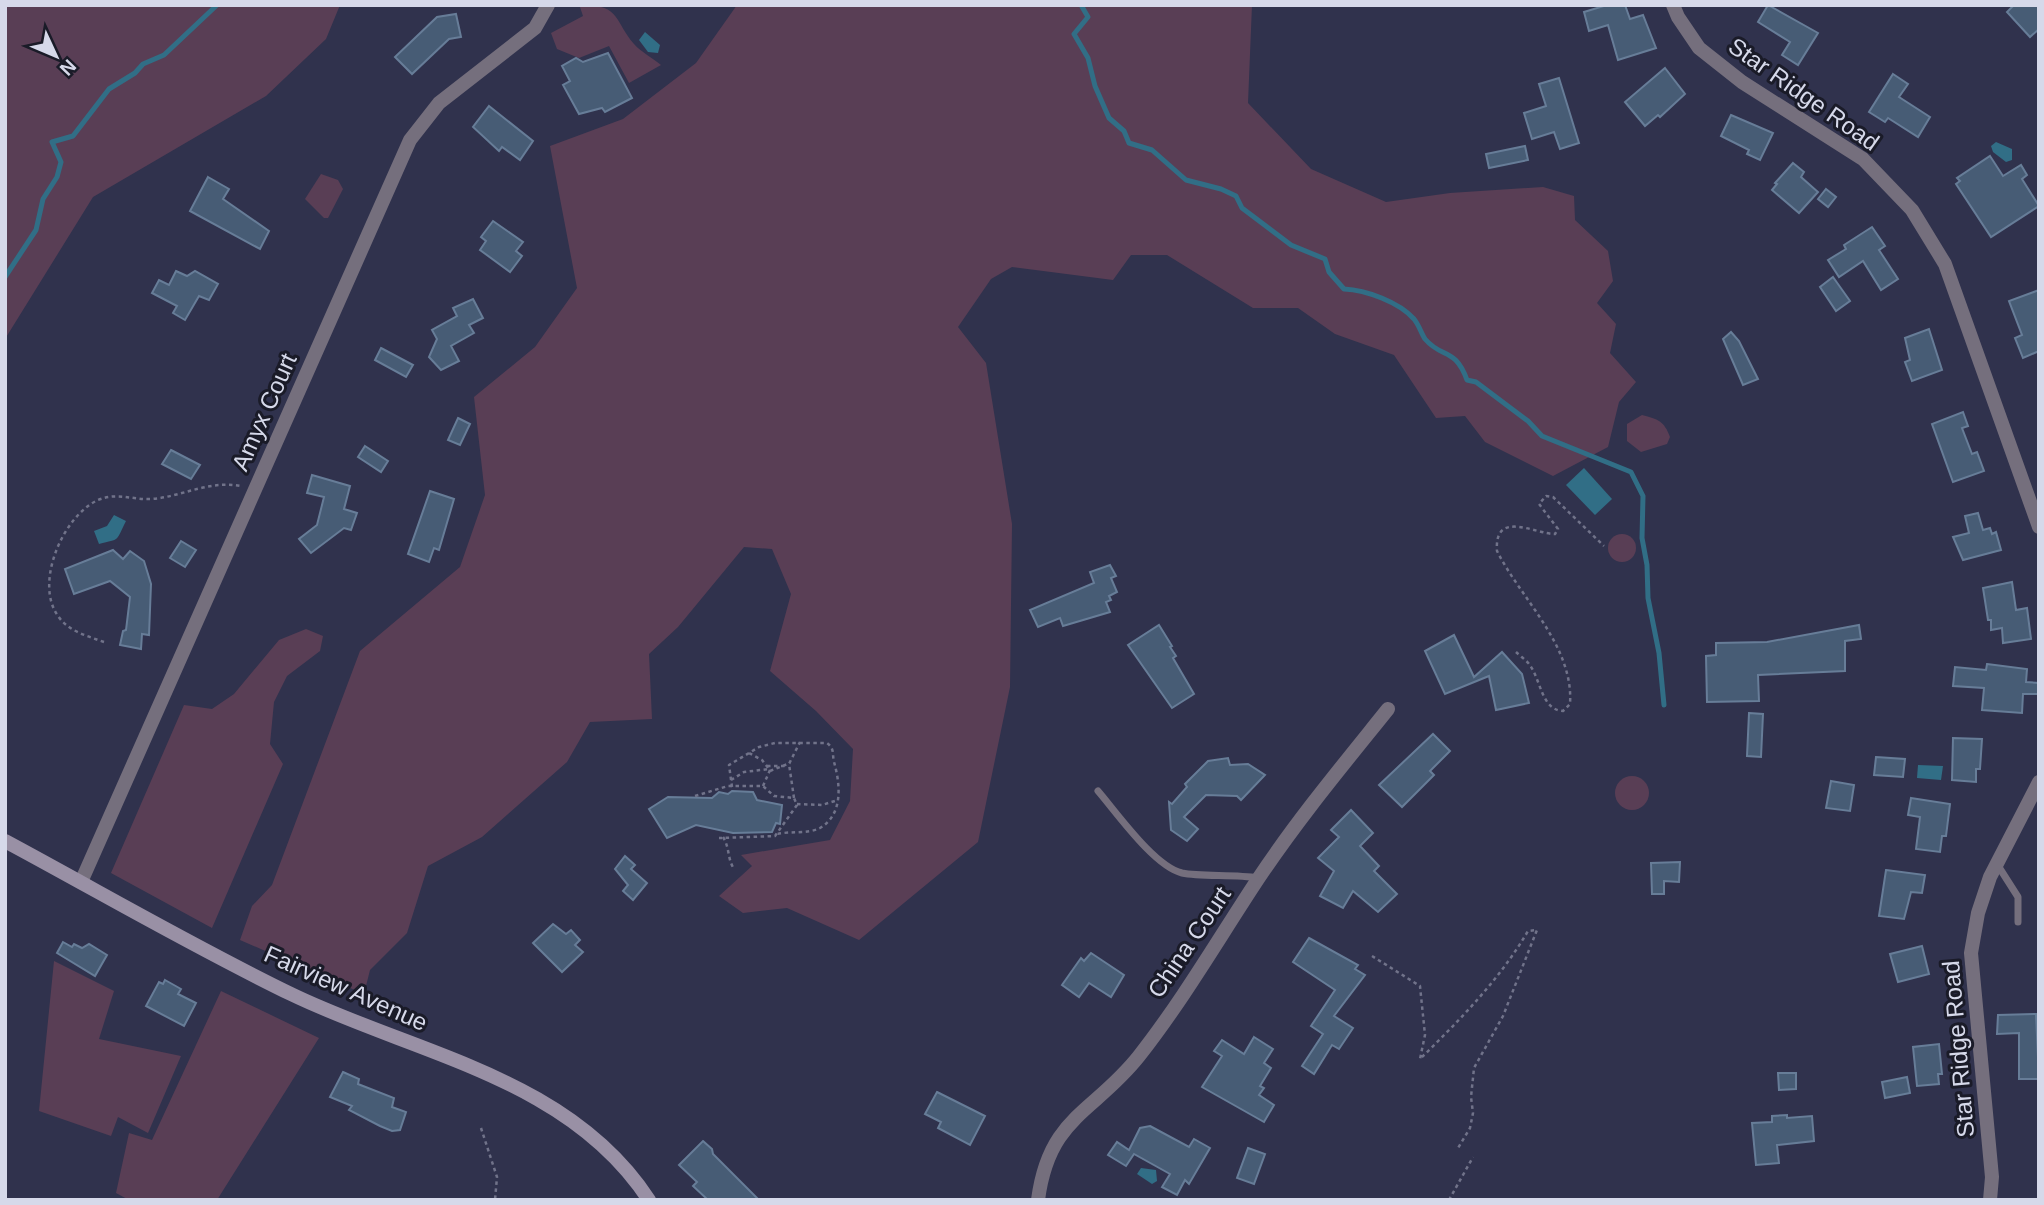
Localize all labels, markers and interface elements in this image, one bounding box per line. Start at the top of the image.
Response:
north arrow [21,21,91,91]
street label: Star Ridge Road [1724,32,1884,156]
text: N [56,55,80,80]
street label: Amyx Court [226,349,302,475]
street label: China Court [1142,881,1236,1003]
street label: Fairview Avenue [260,940,432,1036]
street label: Star Ridge Road [1937,959,1979,1139]

